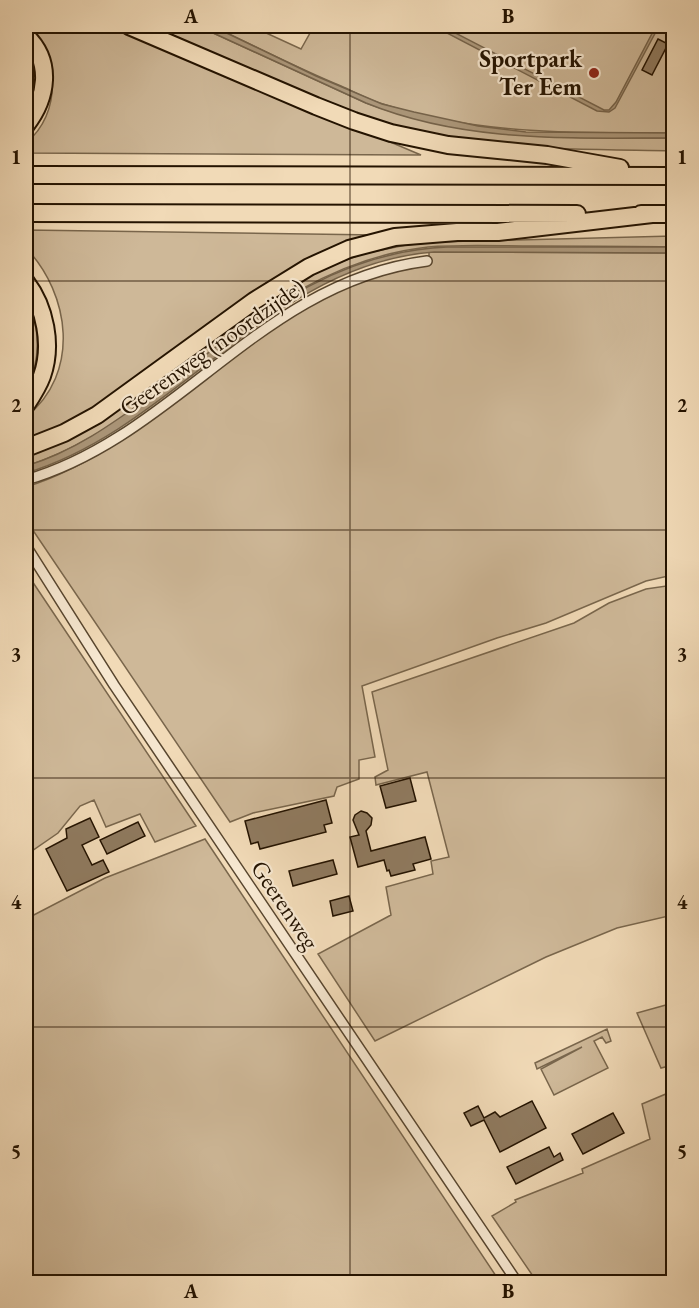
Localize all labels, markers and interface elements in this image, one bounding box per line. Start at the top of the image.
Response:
text: A [183,3,199,29]
text: B [502,3,514,29]
place label: Sportpark Ter Eem [479,43,583,102]
marker: Sportpark Ter Eem [587,66,601,80]
text: 1 [11,144,21,170]
text: 1 [677,144,687,170]
street label: Geerenweg (noordzijde) [113,271,310,422]
text: 2 [11,392,22,418]
text: 2 [677,392,688,418]
text: 3 [11,641,21,667]
text: 3 [677,641,687,667]
street label: Geerenweg [244,854,327,956]
text: 4 [11,889,22,915]
text: 4 [677,889,688,915]
text: 5 [11,1138,21,1164]
text: 5 [677,1138,687,1164]
text: A [183,1278,199,1304]
text: B [502,1278,514,1304]

